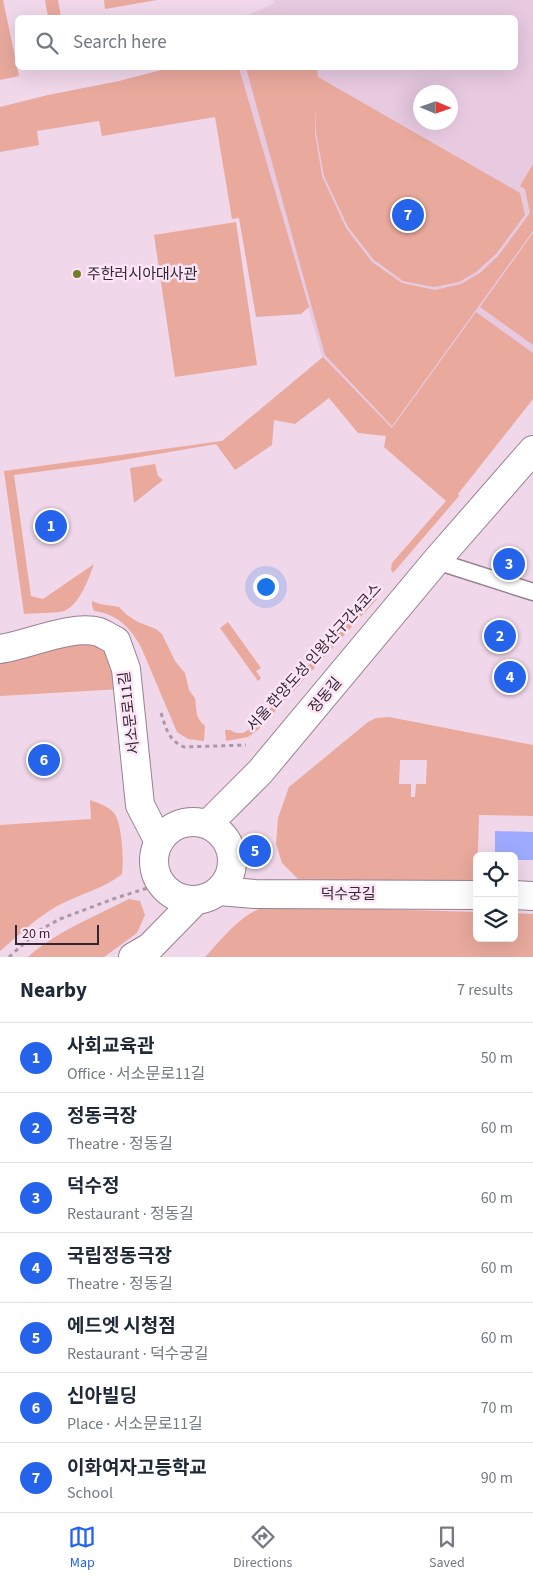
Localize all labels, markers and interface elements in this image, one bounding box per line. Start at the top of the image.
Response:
search box [15,15,518,70]
icon: search [33,29,61,57]
text: Search here [73,29,167,56]
north arrow [413,85,458,130]
pin: 7 [392,196,424,234]
place label: 주한러시아대사관 [87,264,198,285]
marker: 주한러시아대사관 [71,268,83,280]
pin: 1 [35,507,67,545]
pin: 3 [493,545,525,583]
your location [253,574,279,600]
street label: 서울 한양도성 인왕산구간4코스 [242,579,387,736]
pin: 2 [484,617,516,655]
pin: 4 [494,658,526,696]
street label: 서소문로11길 [114,670,145,756]
street label: 정동길 [304,673,347,718]
pin: 6 [28,741,60,779]
pin: 5 [239,832,271,870]
map controls [473,852,518,942]
button: locate [473,852,518,897]
street label: 덕수궁길 [320,884,376,905]
button: layers [473,897,518,942]
scale bar [15,922,99,945]
text: 20 m [22,924,50,944]
text: Nearby [20,975,87,1005]
text: 7 results [457,979,513,1001]
text: 사회교육관 [67,1033,154,1060]
text: 1 [32,1047,40,1069]
text: 50 m [481,1047,513,1069]
text: Office · 서소문로11길 [67,1063,206,1085]
text: 정동극장 [67,1103,137,1130]
text: 2 [32,1117,40,1139]
text: 60 m [481,1117,513,1139]
text: Theatre · 정동길 [67,1133,173,1155]
text: 덕수정 [67,1173,119,1200]
text: 3 [32,1187,40,1209]
text: 60 m [481,1187,513,1209]
text: Restaurant · 정동길 [67,1203,194,1225]
text: 국립정동극장 [67,1243,172,1270]
text: 4 [32,1257,40,1279]
text: 60 m [481,1257,513,1279]
text: Theatre · 정동길 [67,1273,173,1295]
text: 에드엣 시청점 [67,1313,176,1340]
text: 5 [32,1327,40,1349]
text: 60 m [481,1327,513,1349]
text: Restaurant · 덕수궁길 [67,1343,209,1365]
text: 신아빌딩 [67,1383,137,1410]
text: 6 [32,1397,40,1419]
text: 70 m [481,1397,513,1419]
text: Place · 서소문로11길 [67,1413,203,1435]
text: 이화여자고등학교 [67,1455,207,1482]
text: 7 [32,1467,40,1489]
text: 90 m [481,1467,513,1489]
text: School [67,1482,113,1504]
tab: Map [68,1523,96,1573]
tab: Directions [233,1523,292,1573]
tab: Saved [429,1523,465,1573]

